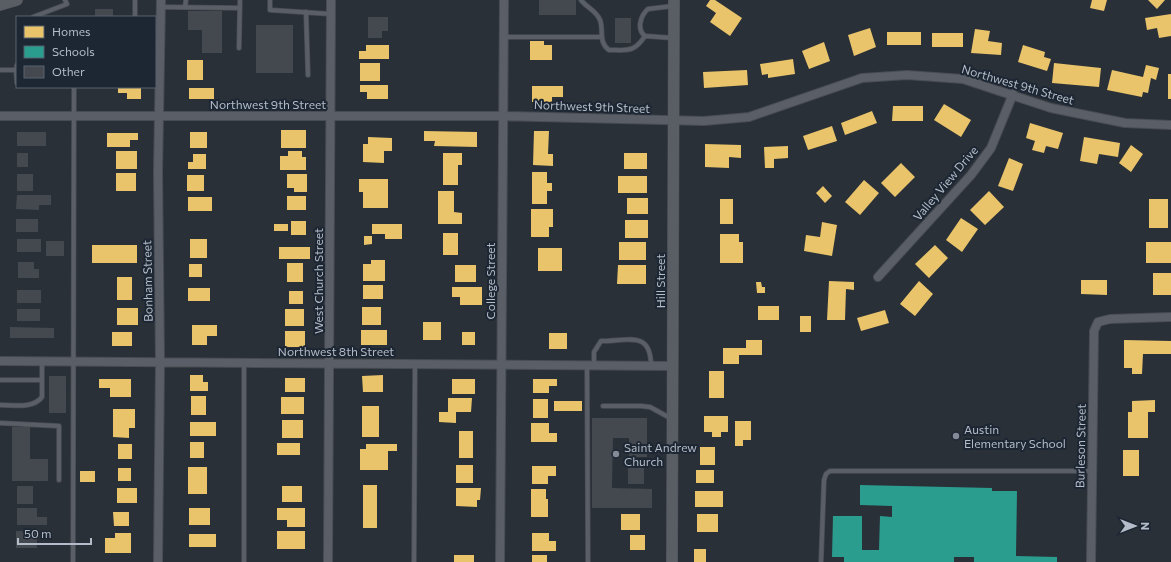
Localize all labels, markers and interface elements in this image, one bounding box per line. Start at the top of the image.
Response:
legend [16,16,156,88]
text: Homes [52,24,90,38]
text: Schools [52,44,95,58]
street label: Northwest 9th Street [960,61,1076,107]
text: Other [52,64,85,78]
street label: Northwest 9th Street [210,97,326,111]
street label: Northwest 9th Street [534,97,650,115]
street label: Valley View Drive [910,143,980,223]
street label: West Church Street [311,228,325,334]
street label: Bonham Street [139,240,155,322]
street label: College Street [483,243,497,319]
street label: Hill Street [653,254,667,308]
street label: Northwest 8th Street [278,344,394,358]
street label: Burleson Street [1072,404,1088,488]
place label: Austin Elementary School [964,422,1066,450]
marker: Austin Elementary School [951,431,961,441]
place label: Saint Andrew Church [624,440,697,468]
marker: Saint Andrew Church [611,449,621,459]
north arrow [1115,506,1155,546]
scale bar [18,520,91,546]
text: N [1139,522,1152,530]
text: 50 m [24,526,52,540]

